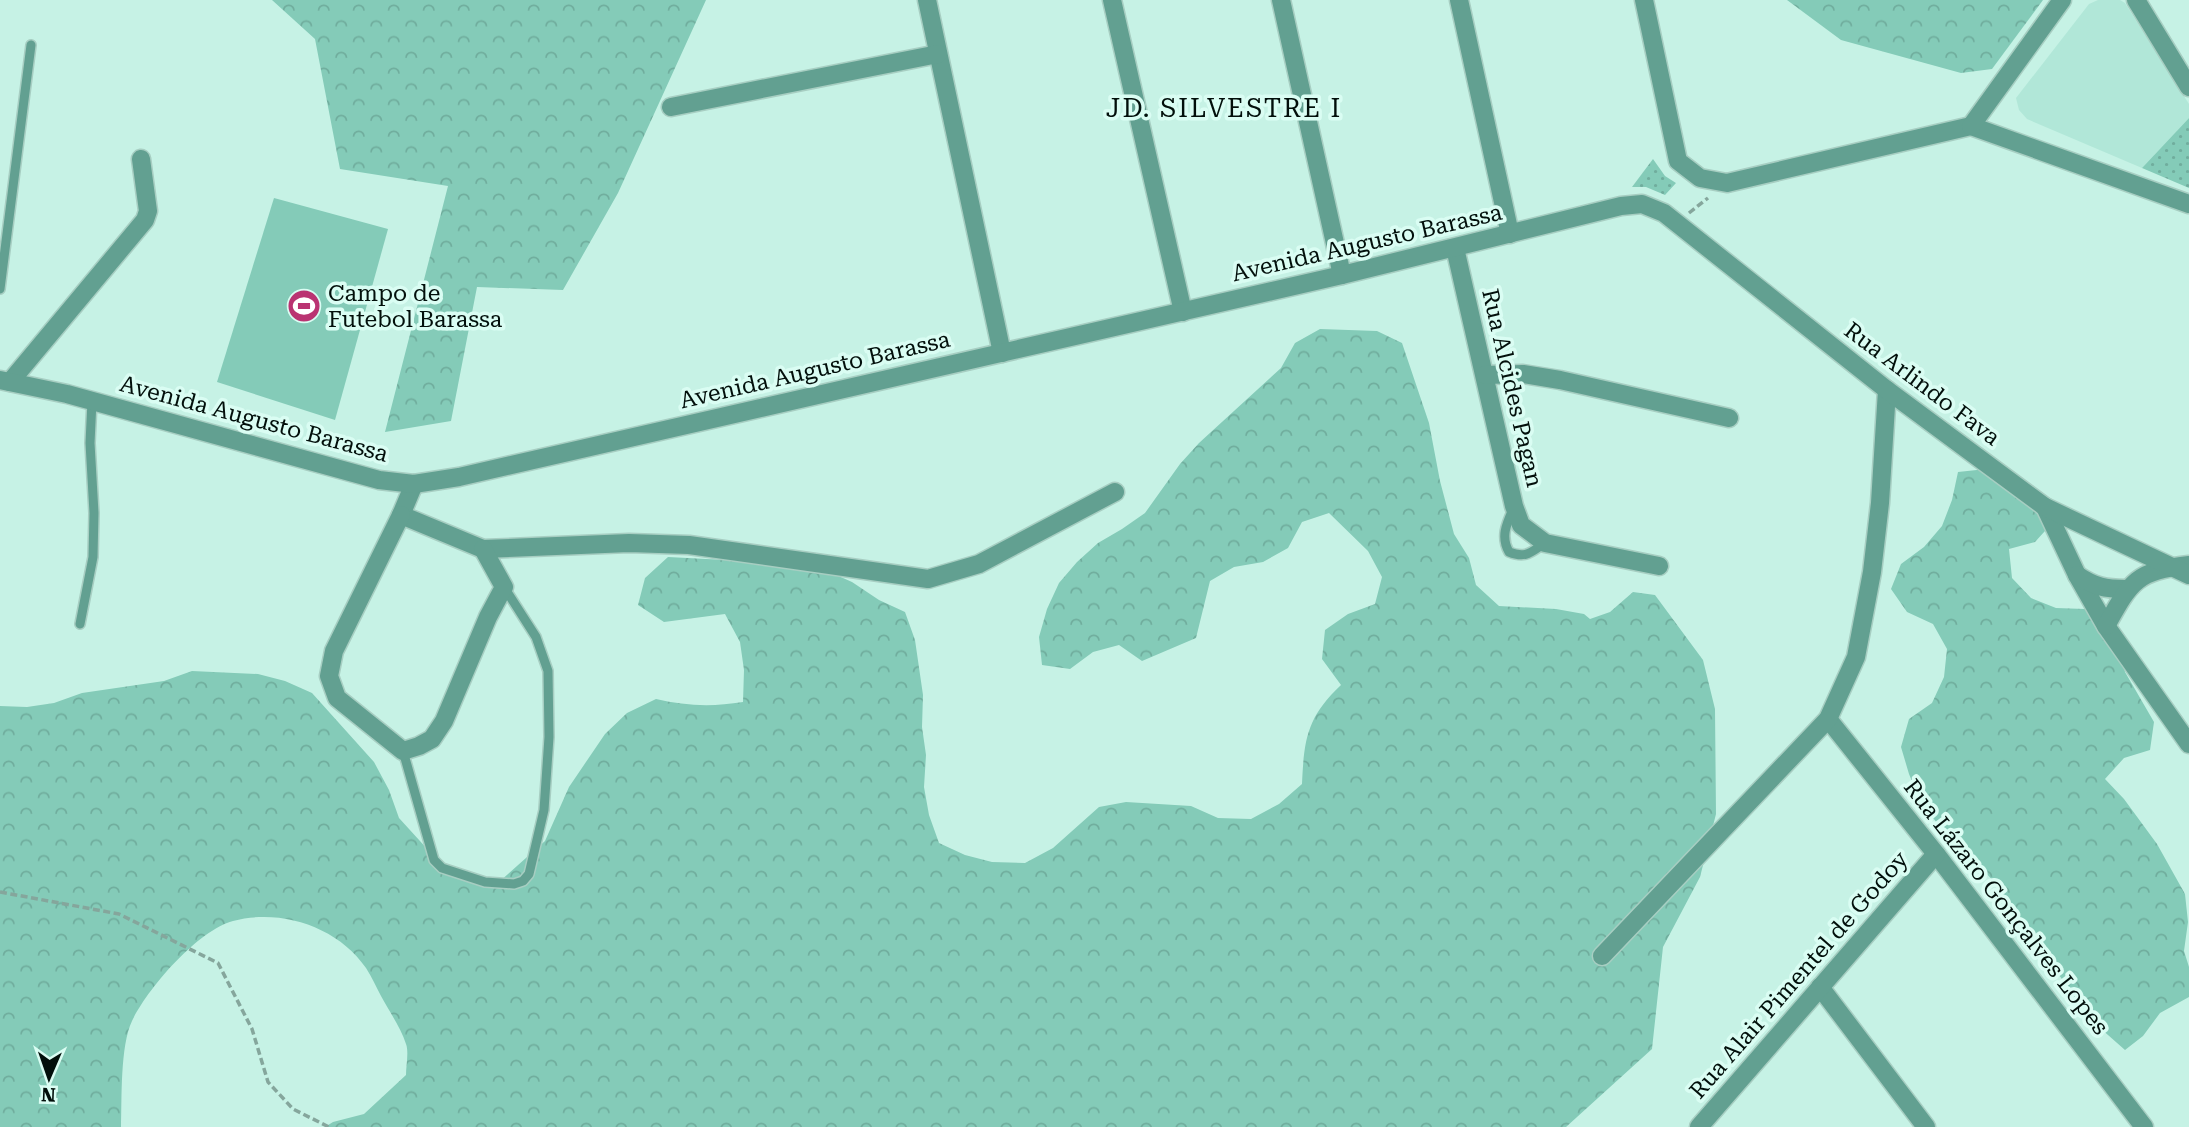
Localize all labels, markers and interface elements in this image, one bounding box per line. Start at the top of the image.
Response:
district label: JD. SILVESTRE I [1106,93,1342,123]
street label: Avenida Augusto Barassa [1229,199,1505,287]
place label: Campo de Futebol Barassa [328,280,503,333]
street label: Rua Alcides Pagan [1476,286,1548,490]
sports icon: Campo de Futebol Barassa [285,287,323,325]
street label: Rua Arlindo Fava [1839,317,2005,452]
street label: Avenida Augusto Barassa [677,326,953,414]
street label: Avenida Augusto Barassa [117,370,392,468]
street label: Rua Lázaro Gonçalves Lopes [1898,774,2114,1040]
street label: Rua Alair Pimentel de Godoy [1684,846,1914,1104]
north arrow [14,1043,84,1113]
text: N [40,1083,56,1106]

